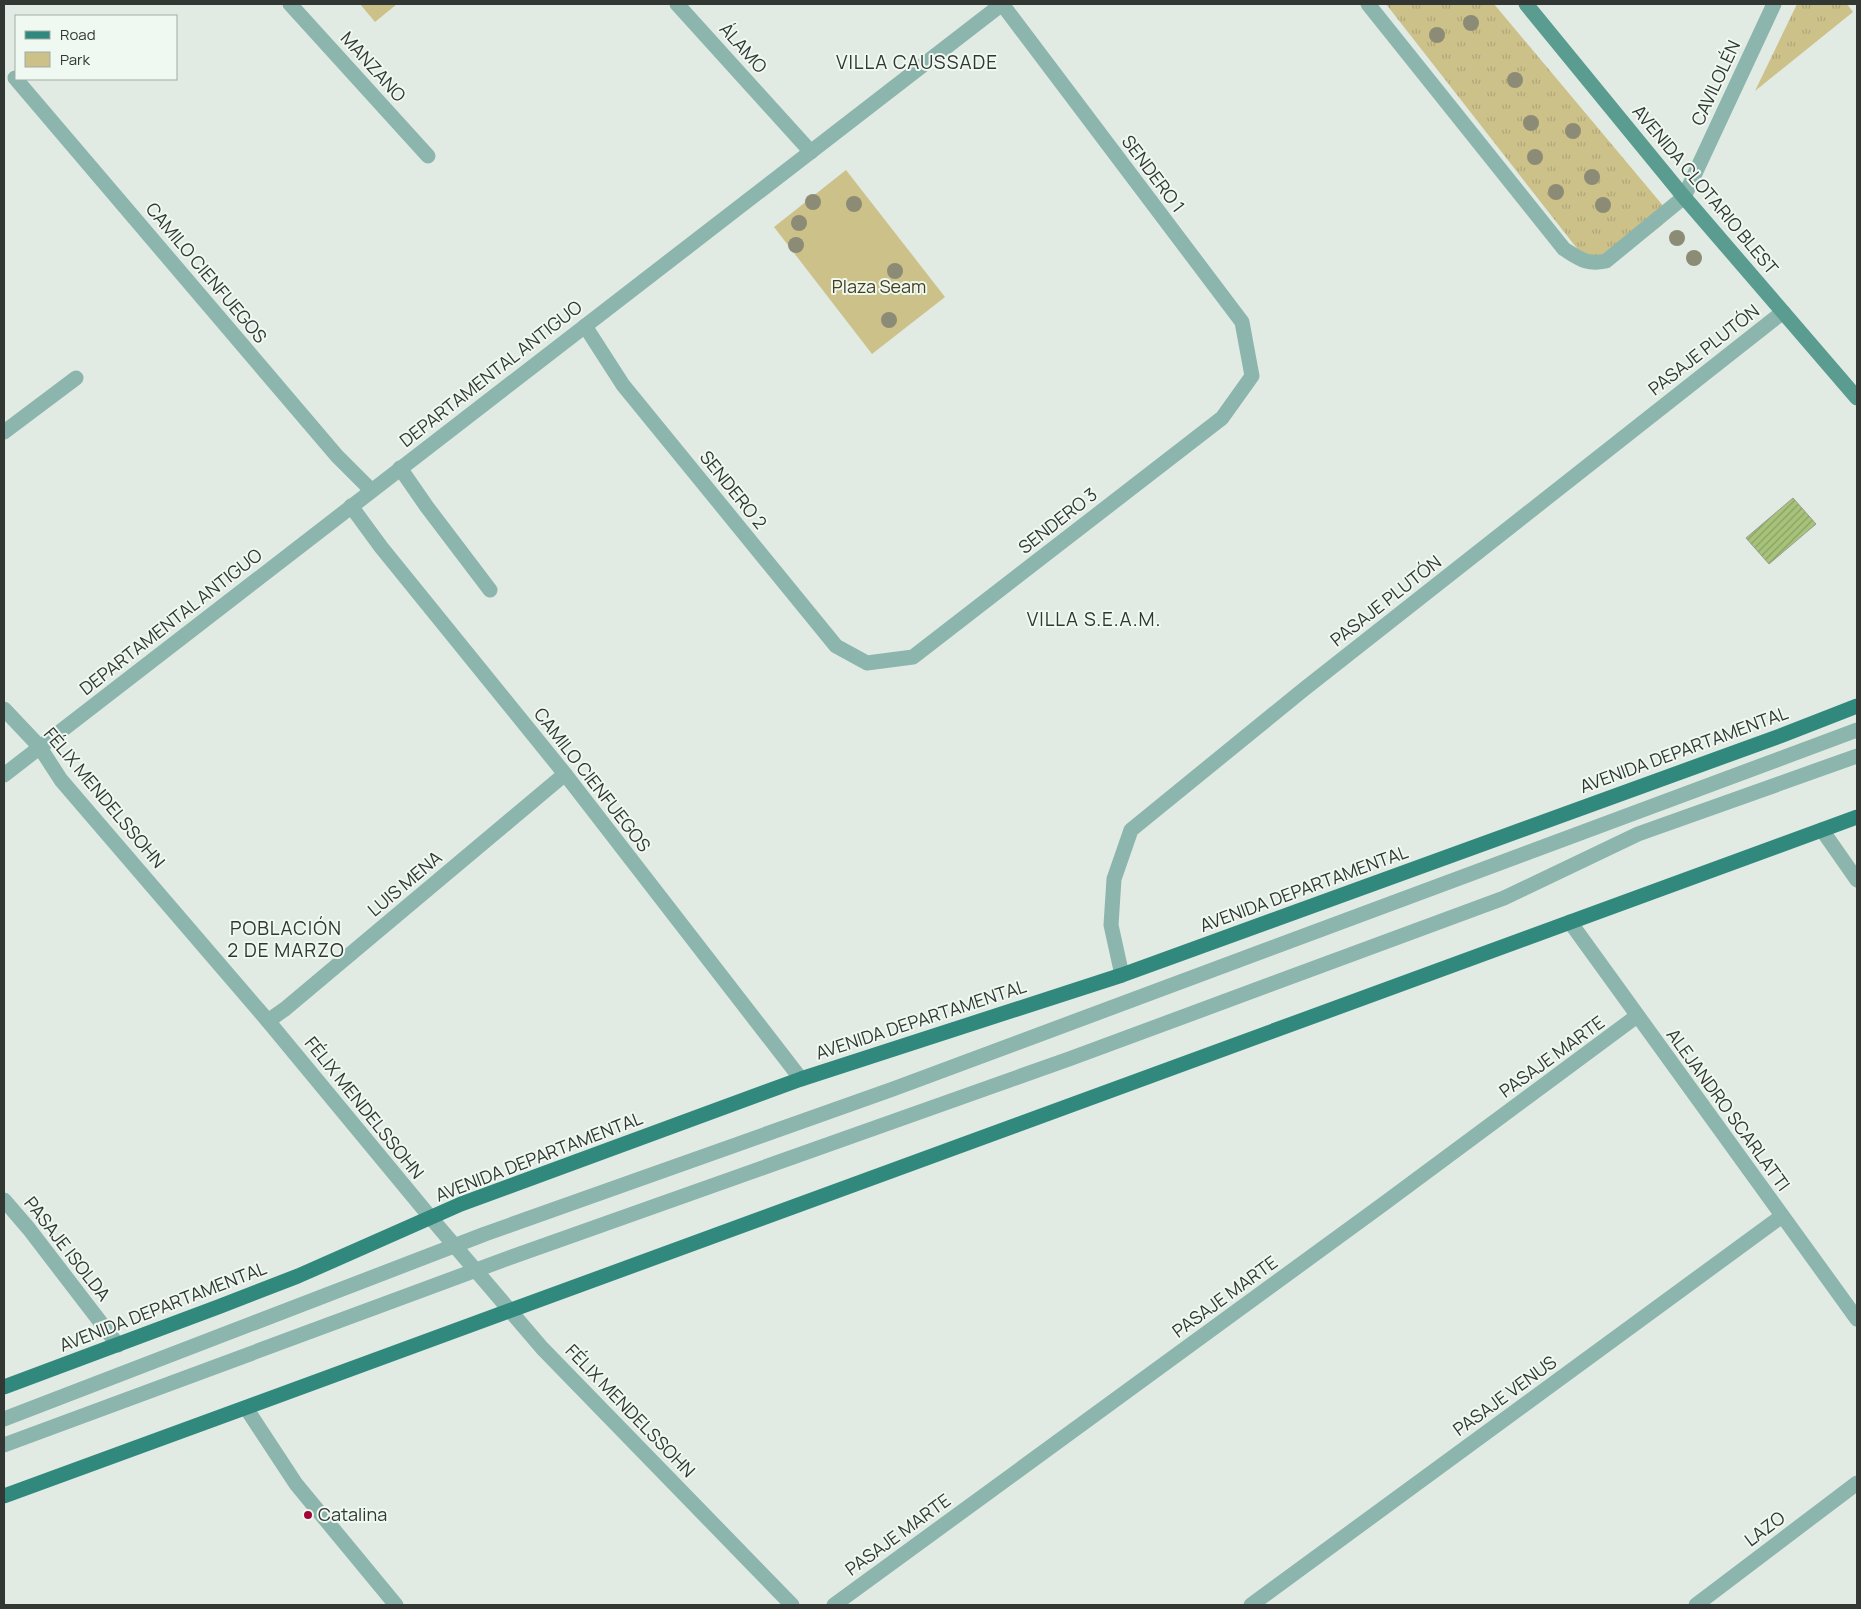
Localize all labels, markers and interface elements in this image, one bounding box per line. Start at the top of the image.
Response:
legend [15,15,178,80]
street label: ÁLAMO [715,17,773,78]
text: Road [60,24,96,45]
street label: MANZANO [336,26,412,107]
street label: CAVILOLÉN [1685,36,1745,129]
text: Park [60,49,90,70]
district label: VILLA CAUSSADE [836,49,998,75]
street label: AVENIDA CLOTARIO BLEST [1628,99,1784,279]
street label: SENDERO 1 [1117,130,1191,217]
street label: CAMILO CIENFUEGOS [141,197,273,348]
park label: Plaza Seam [832,274,926,298]
street label: DEPARTAMENTAL ANTIGUO [394,294,587,452]
street label: PASAJE PLUTÓN [1643,298,1764,400]
street label: SENDERO 2 [695,445,773,534]
street label: SENDERO 3 [1013,482,1102,559]
street label: DEPARTAMENTAL ANTIGUO [74,542,267,700]
street label: PASAJE PLUTÓN [1325,549,1446,651]
district label: VILLA S.E.A.M. [1027,606,1161,632]
street label: AVENIDA DEPARTAMENTAL [1576,700,1791,798]
street label: CAMILO CIENFUEGOS [529,702,657,856]
street label: FÉLIX MENDELSSOHN [39,722,171,873]
street label: AVENIDA DEPARTAMENTAL [1196,839,1411,937]
street label: LUIS MENA [362,845,447,921]
district label: POBLACIÓN 2 DE MARZO [227,915,345,963]
street label: AVENIDA DEPARTAMENTAL [812,974,1029,1064]
street label: PASAJE MARTE [1494,1010,1609,1103]
street label: ALEJANDRO SCARLATTI [1662,1023,1796,1195]
street label: FÉLIX MENDELSSOHN [300,1031,430,1184]
street label: AVENIDA DEPARTAMENTAL [432,1105,646,1207]
street label: PASAJE ISOLDA [19,1191,117,1306]
street label: PASAJE MARTE [1167,1250,1282,1343]
street label: AVENIDA DEPARTAMENTAL [56,1255,270,1357]
street label: FÉLIX MENDELSSOHN [561,1338,701,1482]
street label: PASAJE VENUS [1448,1350,1561,1441]
street label: PASAJE MARTE [840,1488,955,1581]
place label: Catalina [318,1502,387,1526]
street label: LAZO [1739,1505,1789,1551]
marker: Catalina [302,1509,314,1521]

